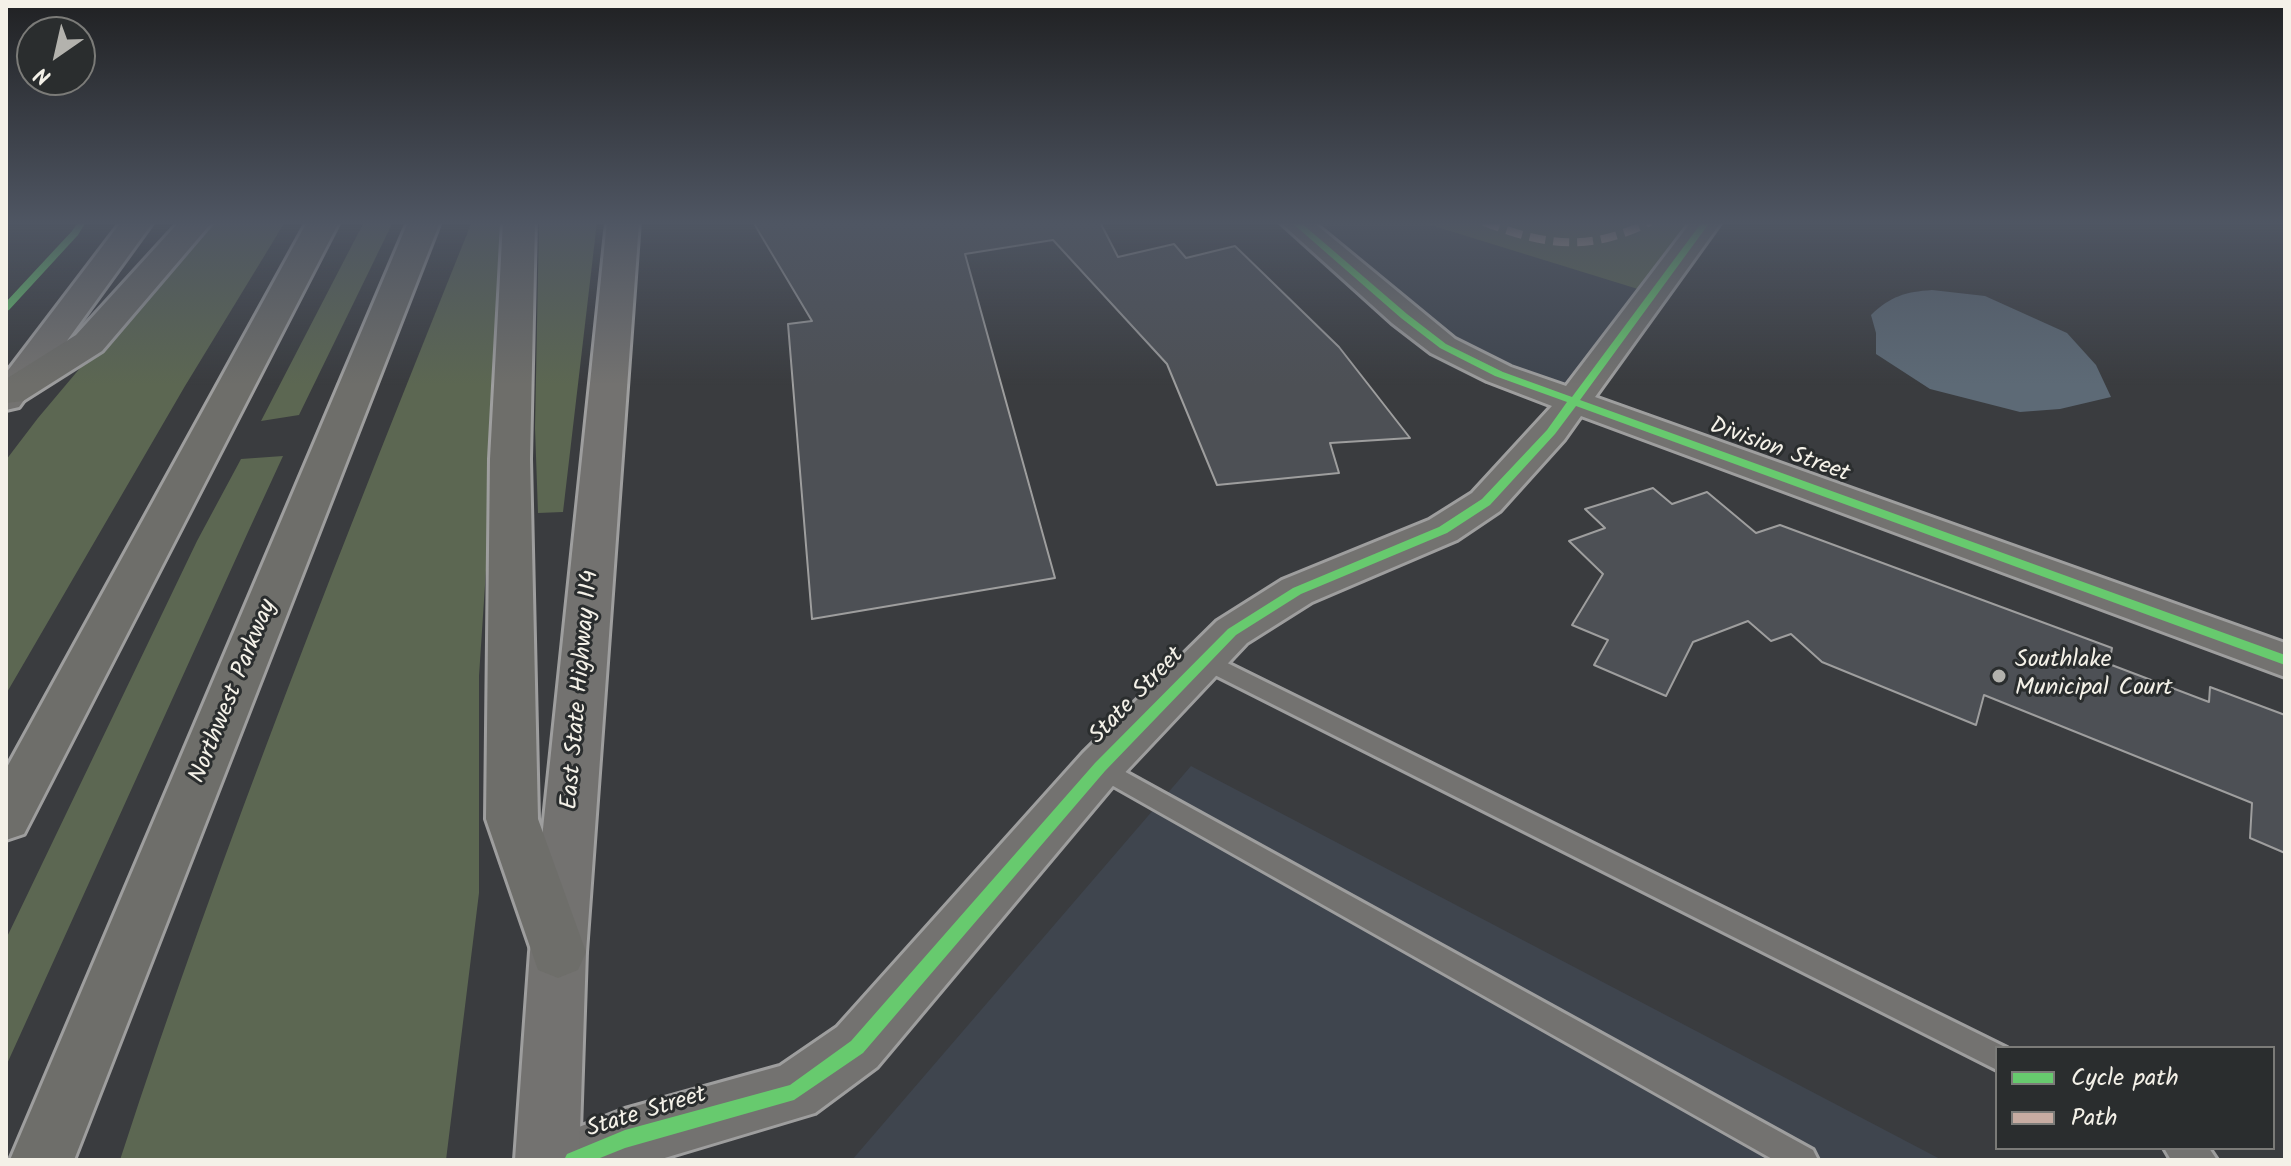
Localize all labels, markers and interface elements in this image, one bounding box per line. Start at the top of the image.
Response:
north arrow [16,16,96,96]
text: N [28,56,59,93]
street label: Division Street [1705,413,1853,491]
street label: East State Highway 114 [557,569,607,811]
street label: Northwest Parkway [185,596,285,788]
street label: State Street [1085,642,1191,752]
place label: Southlake Municipal Court [2015,648,2173,704]
marker: Southlake Municipal Court [1990,667,2008,685]
legend [1995,1046,2275,1150]
text: Cycle path [2071,1059,2179,1098]
street label: State Street [584,1082,710,1146]
text: Path [2071,1099,2117,1138]

